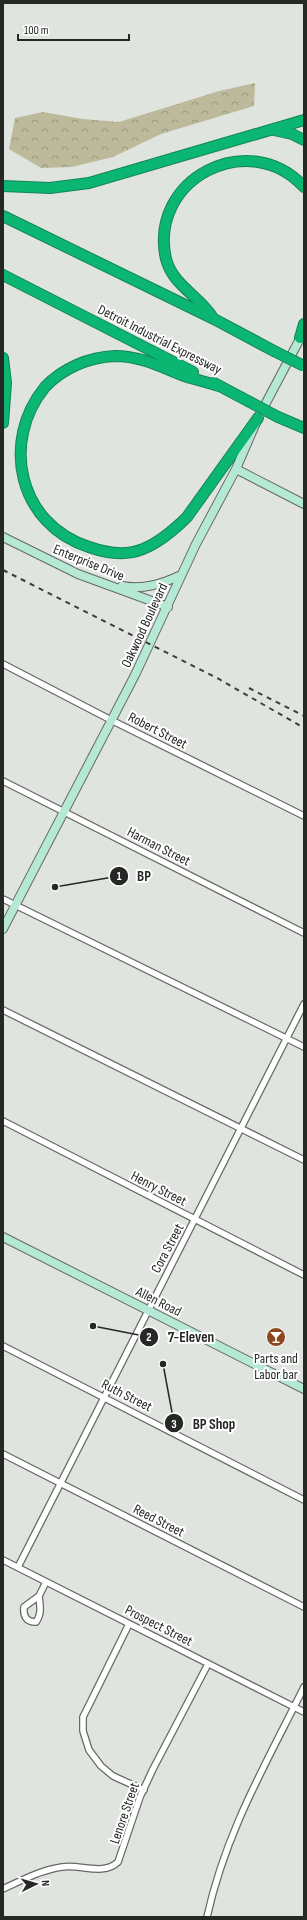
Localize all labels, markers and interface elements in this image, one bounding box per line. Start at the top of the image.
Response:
scale bar [18,16,129,42]
text: 100 m [24,23,49,38]
street label: Detroit Industrial Expressway [95,301,225,378]
street label: Enterprise Drive [51,540,127,584]
street label: Oakwood Boulevard [117,580,172,670]
street label: Robert Street [125,708,190,752]
street label: Harman Street [124,823,193,870]
callout: BP [109,862,159,889]
text: BP [137,867,151,886]
text: 1 [117,869,122,884]
street label: Henry Street [128,1167,189,1210]
street label: Cora Street [147,1221,187,1276]
street label: Allen Road [132,1282,184,1320]
callout: 7-Eleven [139,1324,222,1351]
bar icon: Parts and Labor bar [265,1326,287,1348]
text: 7-Eleven [168,1328,214,1347]
text: 2 [146,1330,152,1345]
place label: Parts and Labor bar [254,1350,298,1383]
street label: Ruth Street [99,1376,155,1415]
callout: BP Shop [164,1410,243,1437]
text: BP Shop [193,1415,235,1434]
text: 3 [171,1417,177,1432]
street label: Reed Street [130,1500,187,1541]
street label: Prospect Street [122,1601,195,1650]
street label: Lenore Street [106,1780,143,1846]
north arrow [16,1864,56,1904]
text: N [39,1880,52,1887]

